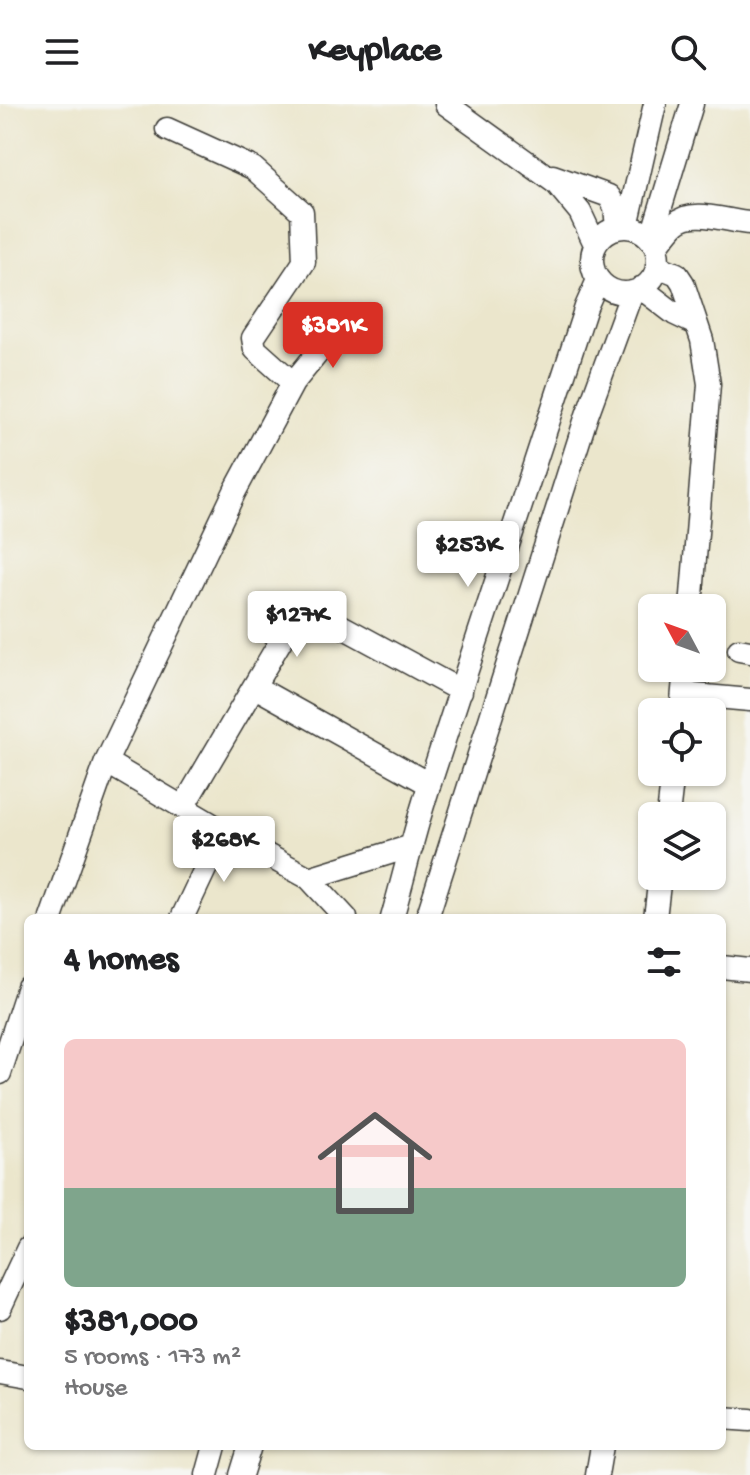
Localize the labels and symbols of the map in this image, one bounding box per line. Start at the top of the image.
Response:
pin: $381K [277,302,389,370]
pin: $253K [412,521,524,589]
pin: $127K [241,591,353,659]
north arrow [638,594,726,682]
pin: $268K [168,816,280,884]

